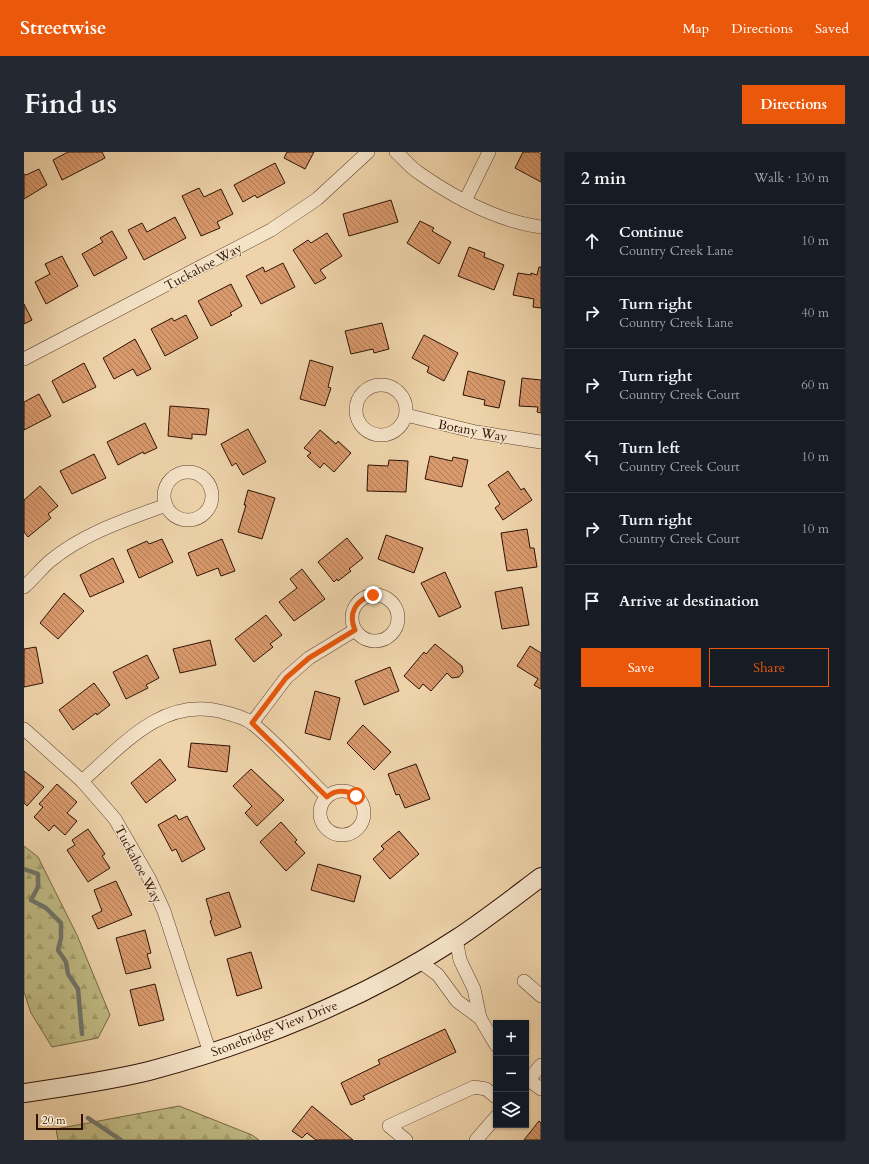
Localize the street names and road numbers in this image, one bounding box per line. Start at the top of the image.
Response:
street label: Tuckahoe Way [161,239,246,295]
street label: Botany Way [437,415,509,447]
street label: Tuckahoe Way [110,822,166,907]
street label: Stonebridge View Drive [208,996,340,1061]

